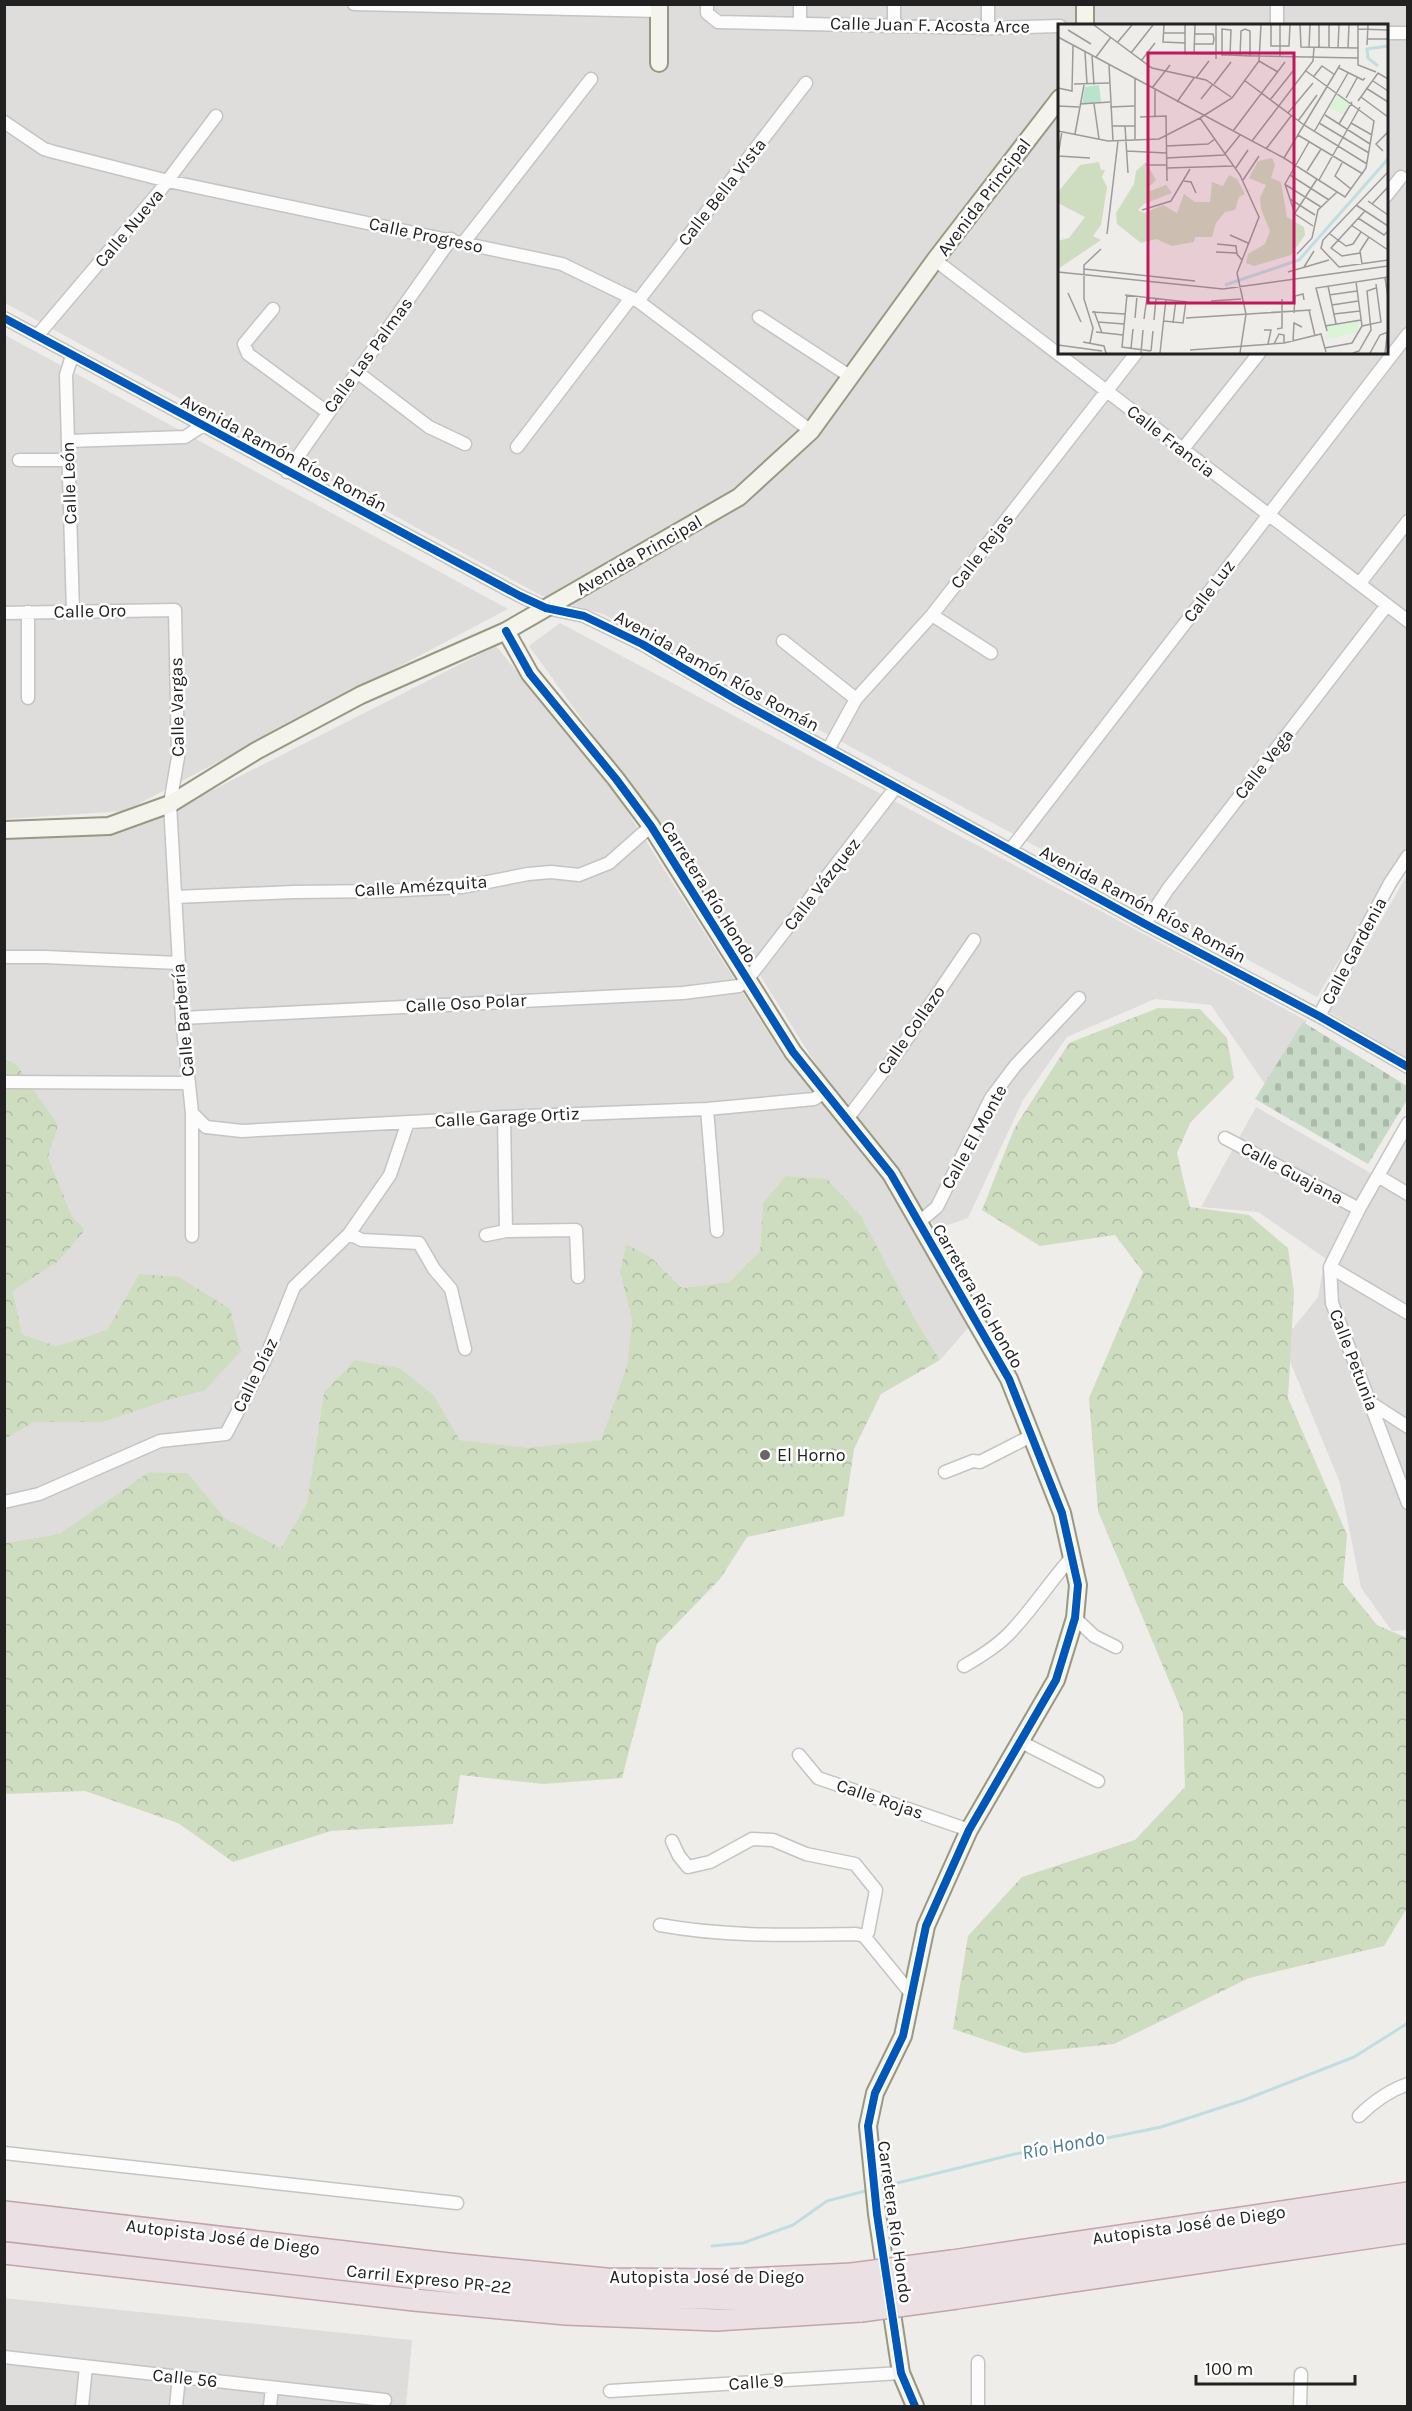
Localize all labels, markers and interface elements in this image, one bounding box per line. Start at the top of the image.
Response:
street label: Calle Juan F. Acosta Arce [830,12,1030,38]
inset map [1058,24,1388,354]
street label: Calle Bella Vista [673,134,771,250]
street label: Avenida Principal [932,134,1036,260]
street label: Calle Nueva [90,184,168,272]
street label: Calle Progreso [367,212,485,258]
street label: Calle Las Palmas [319,293,417,417]
street label: Avenida Ramón Ríos Román [177,389,391,517]
street label: Calle Francia [1123,400,1219,482]
street label: Calle León [57,441,81,525]
street label: Calle Rejas [946,509,1018,593]
street label: Avenida Principal [572,510,706,600]
street label: Calle Luz [1178,555,1240,627]
street label: Calle Oro [54,599,126,623]
street label: Avenida Ramón Ríos Román [611,606,823,736]
street label: Calle Vargas [165,657,189,757]
street label: Calle Vega [1230,724,1298,804]
street label: Carretera Río Hondo [656,817,762,967]
street label: Calle Vázquez [779,833,865,935]
street label: Avenida Ramón Ríos Román [1036,840,1250,968]
street label: Calle Amézquita [354,870,488,902]
street label: Calle Gardenia [1316,893,1392,1009]
street label: Calle Barbería [167,962,199,1078]
street label: Calle Collazo [872,981,950,1079]
street label: Calle Oso Polar [405,989,527,1017]
street label: Calle El Monte [936,1081,1012,1193]
street label: Calle Garage Ortiz [434,1102,580,1132]
street label: Calle Guajana [1237,1137,1347,1209]
street label: Carretera Río Hondo [928,1220,1028,1372]
street label: Calle Petunia [1324,1306,1384,1414]
street label: Calle Díaz [228,1334,282,1416]
place label: El Horno [777,1444,846,1466]
marker: El Horno [758,1448,772,1462]
street label: Calle Rojas [834,1774,926,1824]
water label: Río Hondo [1020,2126,1106,2164]
street label: Carretera Río Hondo [873,2139,917,2305]
street label: Autopista José de Diego [1091,2201,1287,2249]
street label: Autopista José de Diego [125,2214,321,2260]
street label: Carril Expreso PR-22 [345,2259,513,2299]
street label: Autopista José de Diego [610,2266,804,2288]
scale bar [1196,2348,1355,2386]
text: 100 m [1205,2358,1253,2380]
street label: Calle 56 [152,2364,218,2392]
street label: Calle 9 [728,2369,784,2395]

